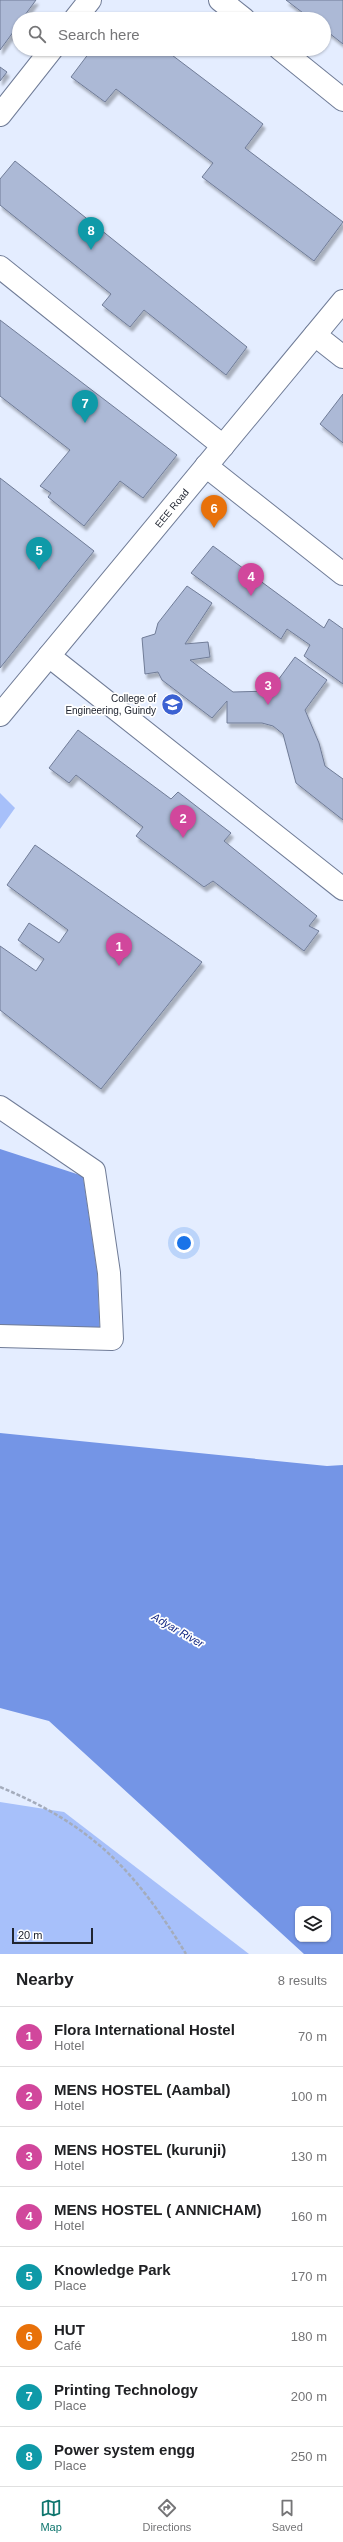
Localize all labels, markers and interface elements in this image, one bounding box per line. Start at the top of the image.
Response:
search box [12,12,331,56]
icon: search [26,23,48,45]
text: Search here [58,26,140,43]
pin: 8 [78,217,104,250]
pin: 7 [72,390,98,423]
street label: EEE Road [153,487,191,530]
pin: 6 [201,495,227,528]
pin: 5 [26,537,52,570]
pin: 4 [238,563,264,596]
pin: 3 [255,672,281,705]
school or university icon: College of Engineering, Guindy [159,691,185,717]
place label: College of Engineering, Guindy [65,693,156,716]
pin: 2 [170,805,196,838]
pin: 1 [106,933,132,966]
your location [174,1233,194,1253]
water label: Adyar River [149,1610,207,1650]
map controls [295,1906,331,1942]
button: layers [295,1906,331,1942]
scale bar [12,1926,93,1945]
text: 20 m [18,1929,42,1941]
text: Nearby [16,1970,74,1989]
text: 8 results [278,1973,327,1988]
text: Flora International Hostel [54,2021,235,2038]
text: 1 [25,2029,33,2044]
text: 70 m [298,2029,327,2044]
text: Hotel [54,2038,84,2053]
text: MENS HOSTEL (Aambal) [54,2081,230,2098]
text: 2 [25,2089,33,2104]
text: 100 m [291,2089,327,2104]
text: Hotel [54,2098,84,2113]
text: MENS HOSTEL (kurunji) [54,2141,226,2158]
text: 3 [25,2149,33,2164]
text: 130 m [291,2149,327,2164]
text: Hotel [54,2158,84,2173]
text: MENS HOSTEL ( ANNICHAM) [54,2201,262,2218]
text: 4 [25,2209,33,2224]
text: 160 m [291,2209,327,2224]
text: Hotel [54,2218,84,2233]
text: Knowledge Park [54,2261,171,2278]
text: 5 [25,2269,33,2284]
text: 170 m [291,2269,327,2284]
text: Place [54,2278,87,2293]
text: HUT [54,2321,85,2338]
text: 6 [25,2329,33,2344]
text: 180 m [291,2329,327,2344]
text: Café [54,2338,81,2353]
text: Printing Technology [54,2381,198,2398]
text: 7 [25,2389,33,2404]
text: 200 m [291,2389,327,2404]
text: Place [54,2398,87,2413]
text: Power system engg [54,2441,195,2458]
text: 8 [25,2449,33,2464]
text: 250 m [291,2449,327,2464]
text: Place [54,2458,87,2473]
tab: Map [40,2497,62,2533]
tab: Directions [142,2497,191,2533]
tab: Saved [272,2497,303,2533]

